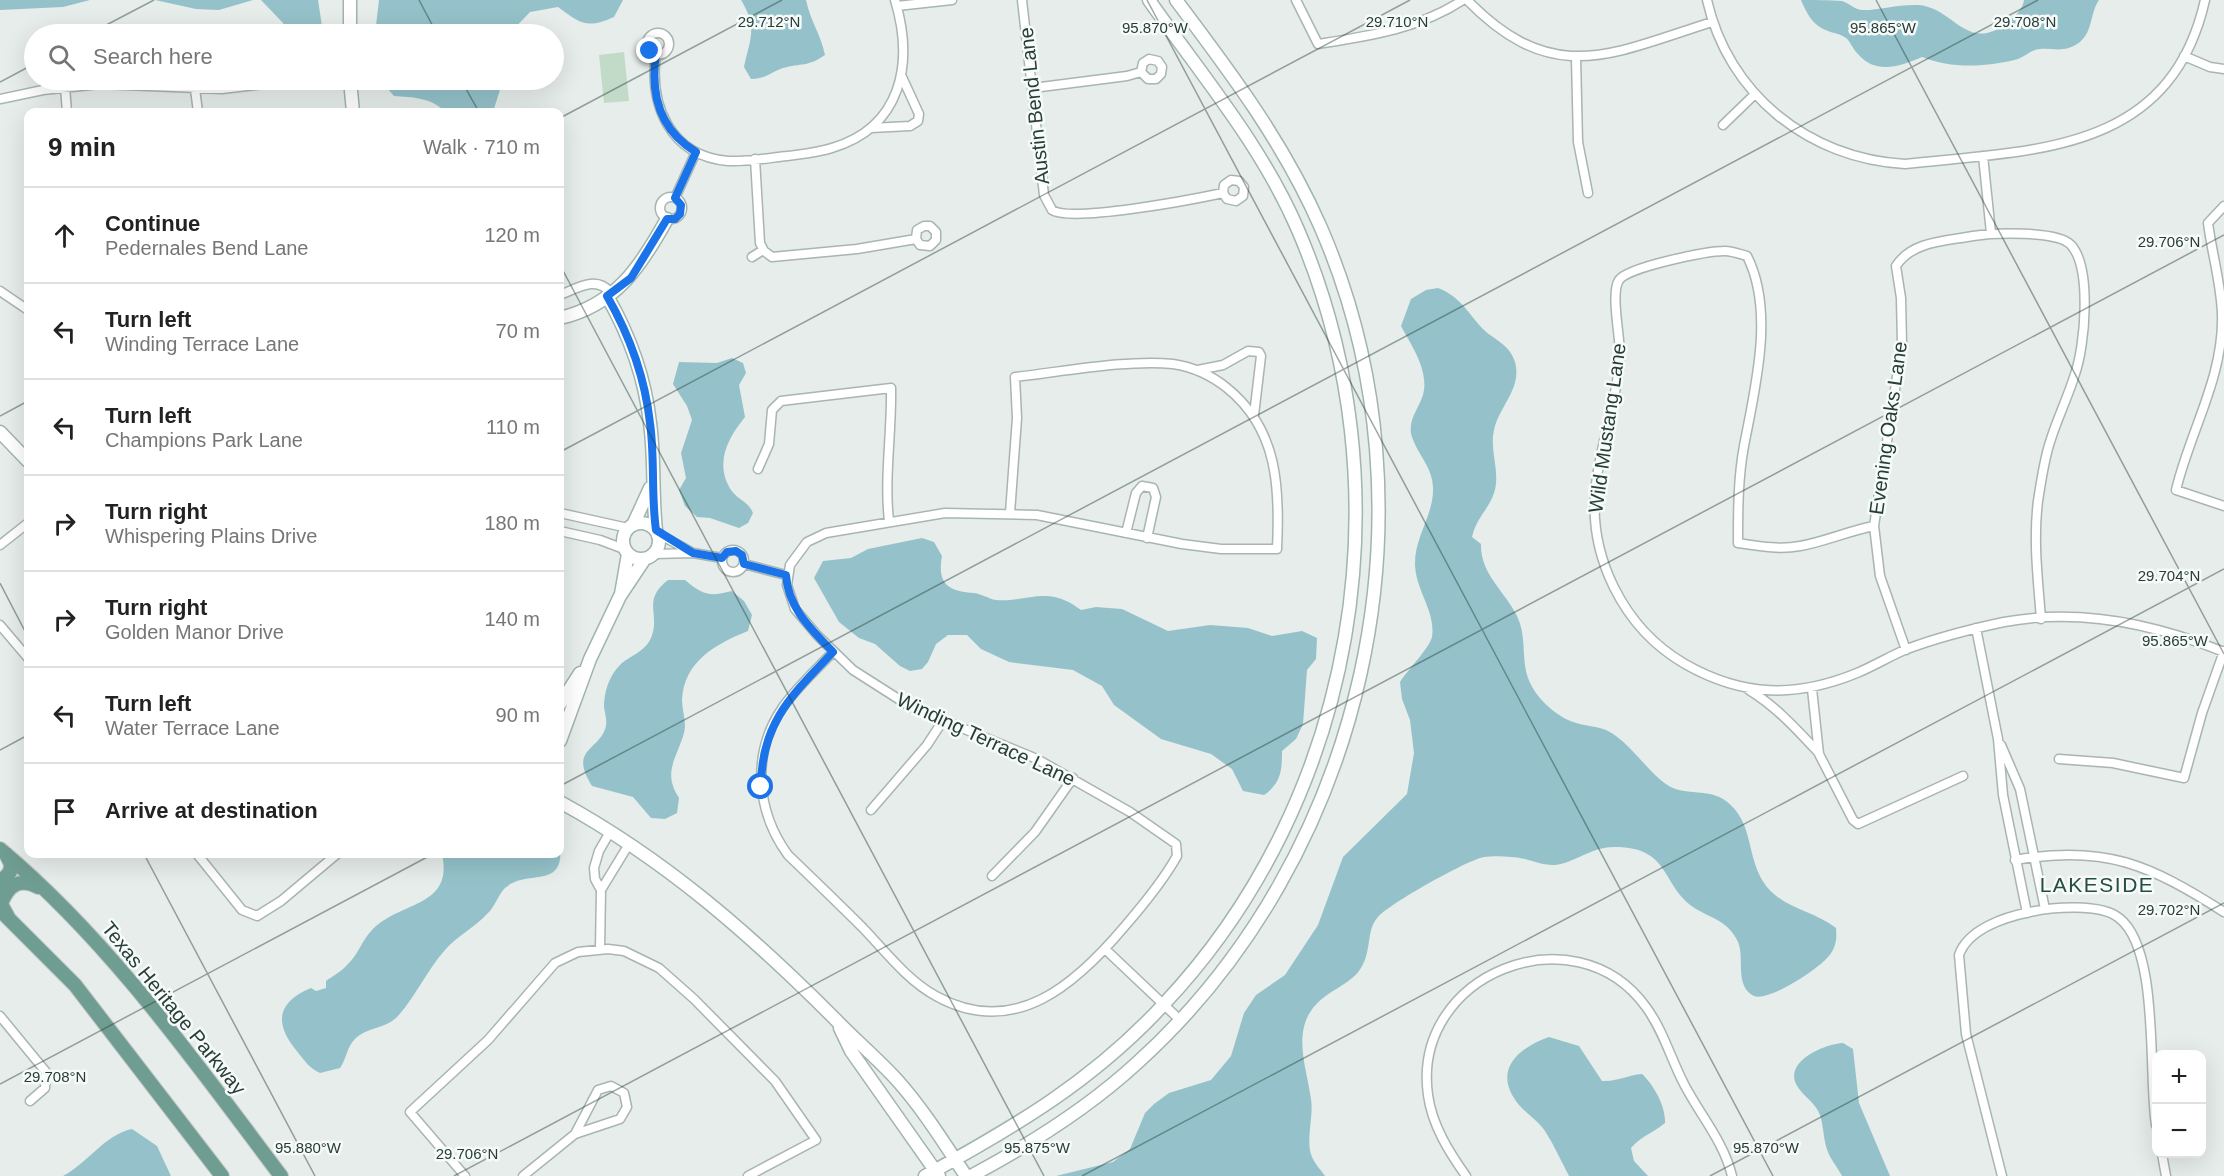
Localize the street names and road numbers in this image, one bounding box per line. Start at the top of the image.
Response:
street label: Austin Bend Lane [1015,26,1053,186]
street label: Evening Oaks Lane [1865,340,1911,516]
street label: Wild Mustang Lane [1584,342,1630,514]
street label: Winding Terrace Lane [893,688,1079,790]
street label: Texas Heritage Parkway [98,917,250,1099]

